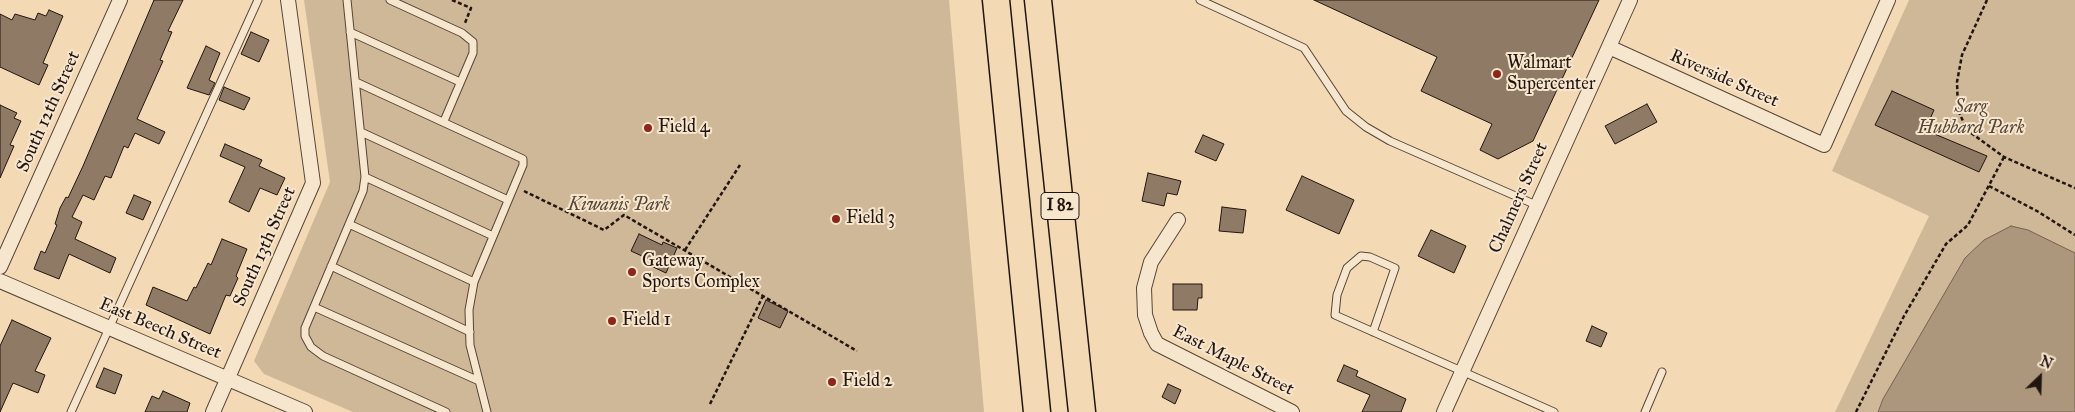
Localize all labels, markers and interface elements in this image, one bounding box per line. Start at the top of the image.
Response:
street label: Riverside Street [1666,45,1782,113]
street label: South 12th Street [13,48,85,176]
place label: Walmart Supercenter [1507,53,1595,96]
marker: Walmart Supercenter [1491,68,1503,80]
park label: Sarg Hubbard Park [1918,97,2024,140]
place label: Field 4 [658,117,710,139]
marker: Field 4 [642,122,654,134]
street label: Chalmers Street [1485,139,1553,257]
street label: South 13th Street [229,184,301,310]
road number: I 82 [1041,192,1079,220]
park label: Kiwanis Park [568,195,670,217]
place label: Field 3 [846,208,895,230]
marker: Field 3 [830,213,842,225]
place label: Gateway Sports Complex [642,251,760,294]
marker: Gateway Sports Complex [626,266,638,278]
street label: East Beech Street [96,294,224,364]
place label: Field 1 [622,310,671,332]
marker: Field 1 [606,315,618,327]
street label: East Maple Street [1169,321,1297,401]
north arrow [2015,352,2065,402]
text: N [2037,353,2055,373]
place label: Field 2 [842,371,893,393]
marker: Field 2 [826,376,838,388]

